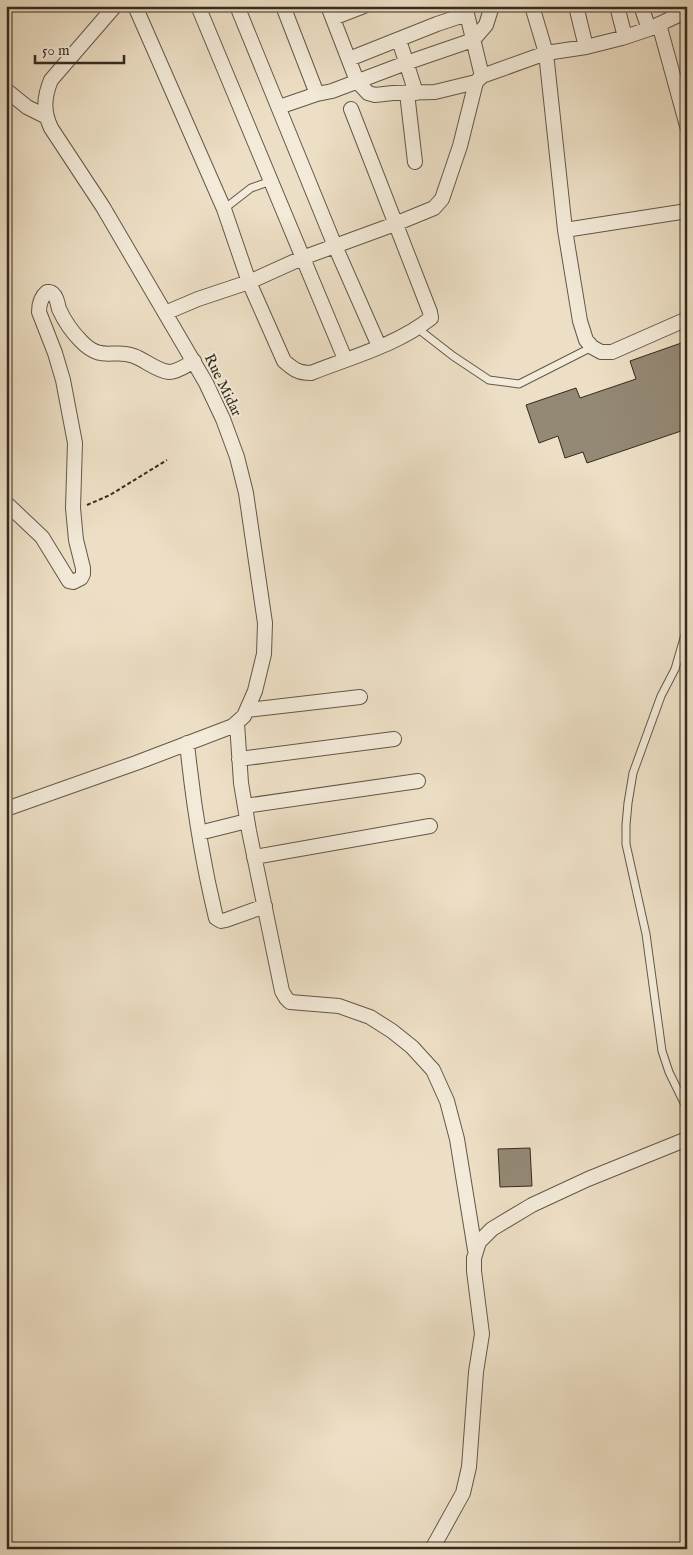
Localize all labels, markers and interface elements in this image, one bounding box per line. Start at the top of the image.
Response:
scale bar [35,32,124,64]
text: 50 m [42,41,70,60]
street label: Rue Midar [200,351,247,420]

